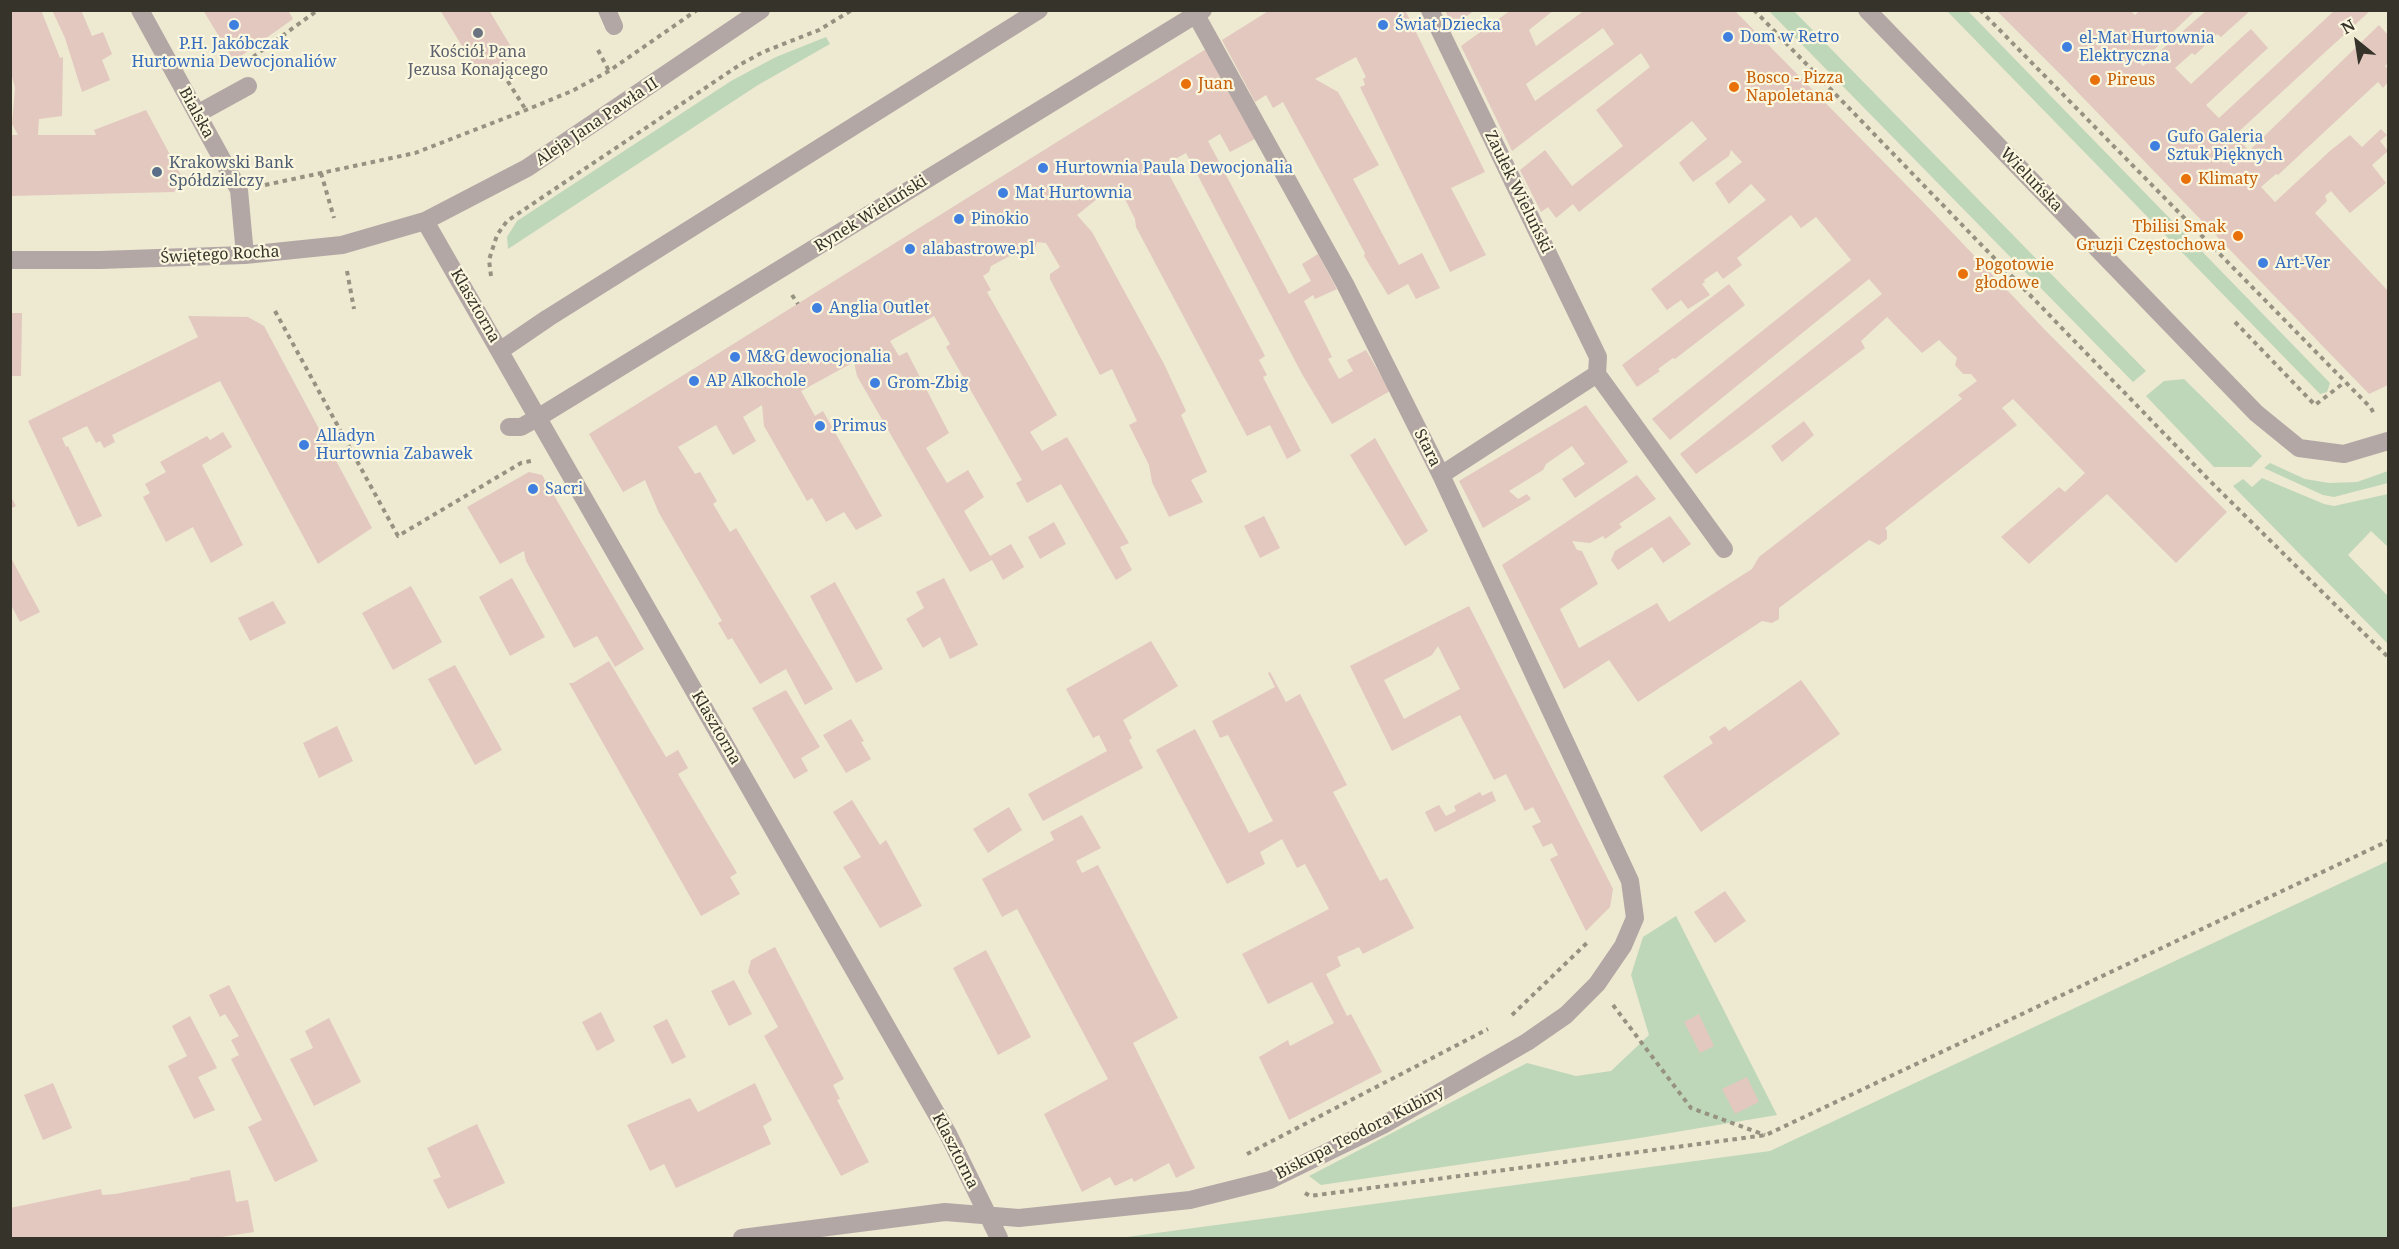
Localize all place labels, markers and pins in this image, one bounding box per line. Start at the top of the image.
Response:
place label: Świat Dziecka [1395,15,1501,35]
marker: P.H. Jakóbczak Hurtownia Dewocjonaliów [227,18,241,32]
marker: Świat Dziecka [1376,18,1390,32]
marker: Kościół Pana Jezusa Konającego [471,26,485,40]
place label: Dom w Retro [1740,27,1840,47]
place label: el-Mat Hurtownia Elektryczna [2079,28,2215,66]
marker: Dom w Retro [1721,30,1735,44]
place label: P.H. Jakóbczak Hurtownia Dewocjonaliów [131,34,337,72]
marker: el-Mat Hurtownia Elektryczna [2060,40,2074,54]
place label: Kościół Pana Jezusa Konającego [408,42,548,80]
place label: Bosco - Pizza Napoletana [1746,68,1843,106]
place label: Pireus [2107,70,2155,90]
marker: Pireus [2088,73,2102,87]
place label: Juan [1198,74,1233,94]
marker: Juan [1179,77,1193,91]
marker: Bosco - Pizza Napoletana [1727,80,1741,94]
place label: Gufo Galeria Sztuk Pięknych [2167,127,2283,165]
marker: Gufo Galeria Sztuk Pięknych [2148,139,2162,153]
place label: Krakowski Bank Spółdzielczy [169,153,293,191]
place label: Hurtownia Paula Dewocjonalia [1055,158,1293,178]
marker: Hurtownia Paula Dewocjonalia [1036,161,1050,175]
marker: Krakowski Bank Spółdzielczy [150,165,164,179]
place label: Klimaty [2198,169,2258,189]
marker: Klimaty [2179,172,2193,186]
place label: Mat Hurtownia [1015,183,1132,203]
marker: Mat Hurtownia [996,186,1010,200]
place label: Pinokio [971,209,1029,229]
marker: Pinokio [952,212,966,226]
place label: Tbilisi Smak Gruzji Częstochowa [2076,217,2226,255]
marker: Tbilisi Smak Gruzji Częstochowa [2231,229,2245,243]
place label: alabastrowe.pl [922,239,1035,259]
marker: alabastrowe.pl [903,242,917,256]
place label: Art-Ver [2275,253,2330,273]
place label: Pogotowie głodowe [1975,255,2054,293]
marker: Art-Ver [2256,256,2270,270]
marker: Pogotowie głodowe [1956,267,1970,281]
place label: Anglia Outlet [829,298,929,318]
marker: Anglia Outlet [810,301,824,315]
place label: M&G dewocjonalia [747,347,891,367]
marker: M&G dewocjonalia [728,350,742,364]
place label: AP Alkochole [706,371,806,391]
place label: Grom-Zbig [887,373,968,393]
marker: AP Alkochole [687,374,701,388]
marker: Grom-Zbig [868,376,882,390]
place label: Primus [832,416,887,436]
marker: Primus [813,419,827,433]
place label: Alladyn Hurtownia Zabawek [316,426,473,464]
marker: Alladyn Hurtownia Zabawek [297,438,311,452]
place label: Sacri [545,479,583,499]
marker: Sacri [526,482,540,496]

